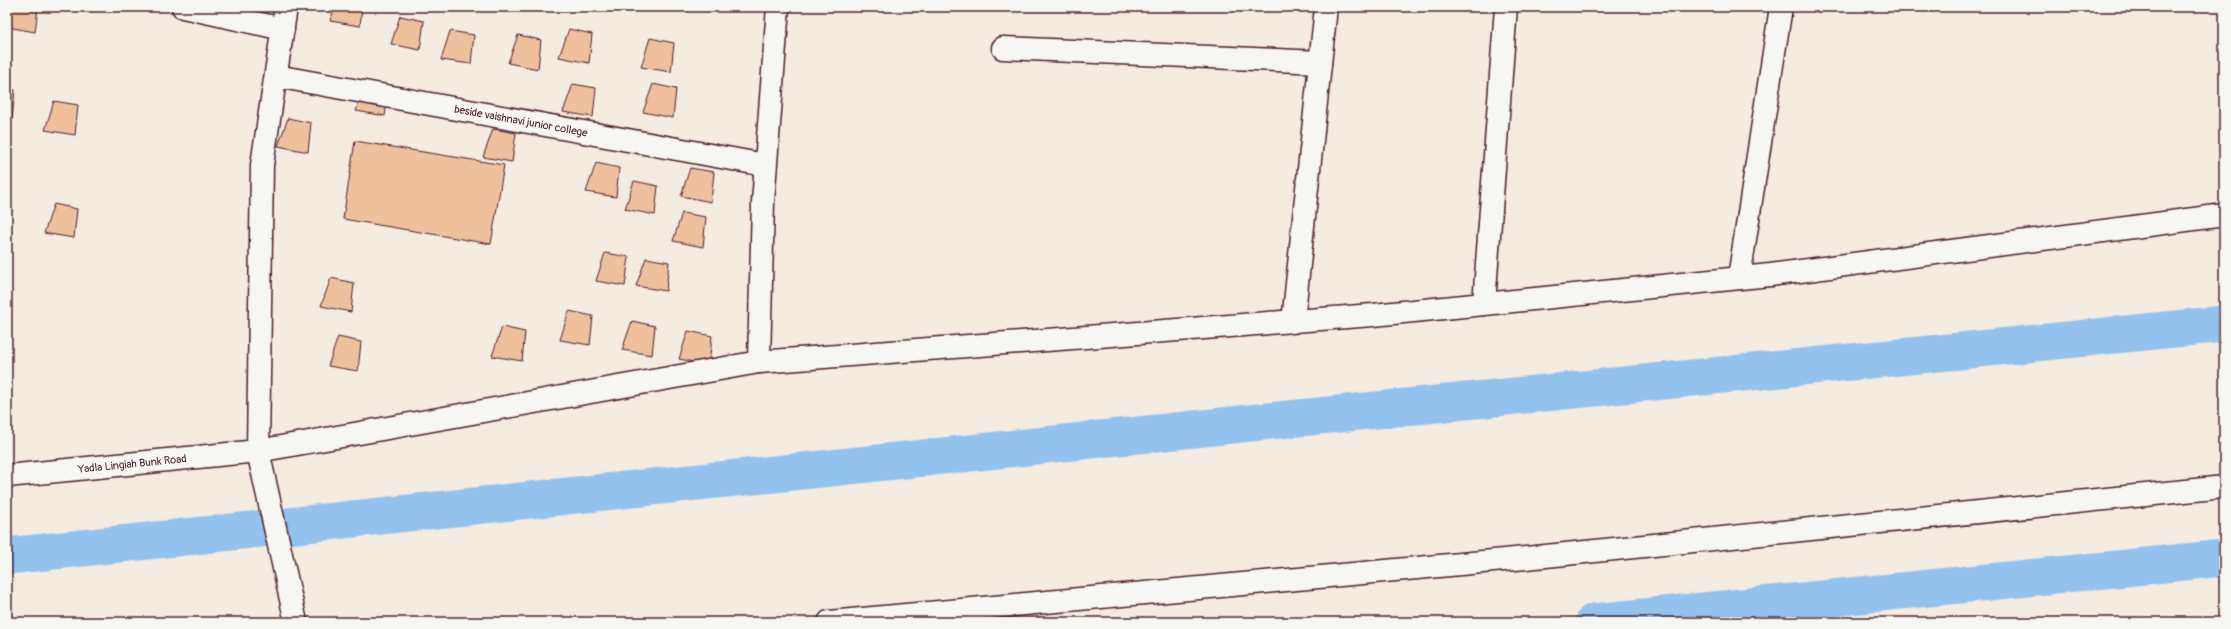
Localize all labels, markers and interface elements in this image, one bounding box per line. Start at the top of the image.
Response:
street label: beside vaishnavi junior college [453,102,589,139]
street label: Yadla Lingiah Bunk Road [77,452,187,475]

